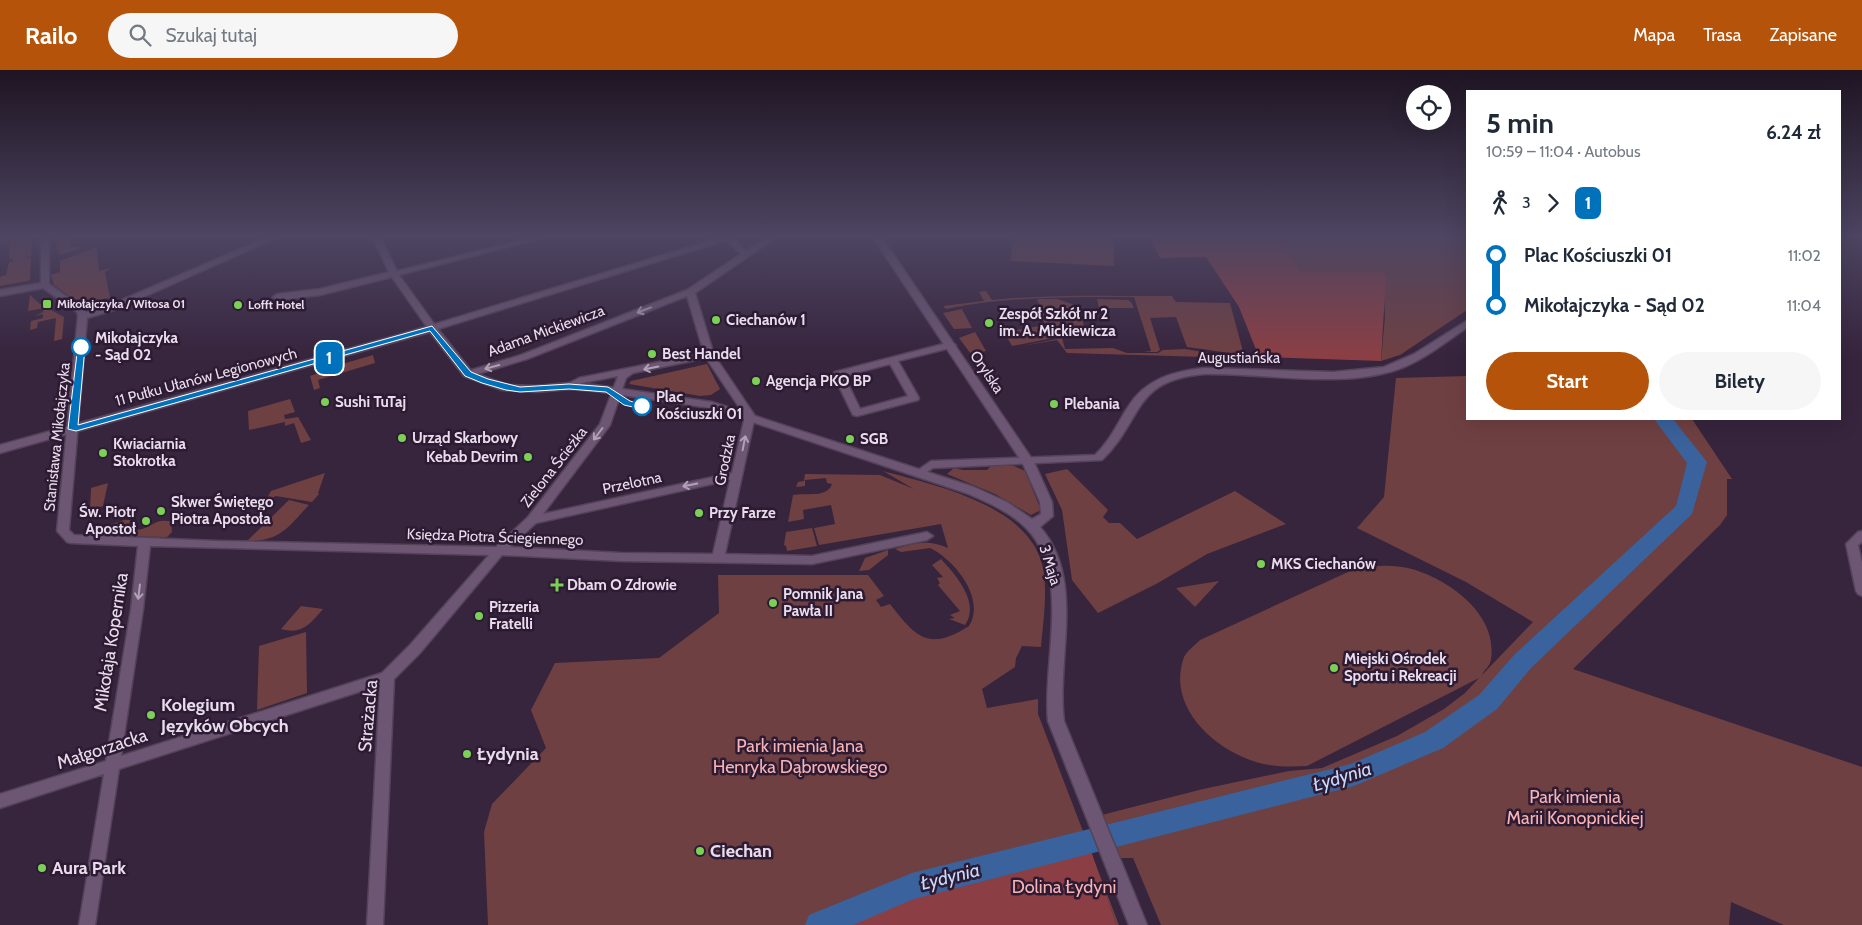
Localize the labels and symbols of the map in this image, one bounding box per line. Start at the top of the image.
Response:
place label: Mikołajczyka / Witosa 01 [57,296,185,311]
place label: Lofft Hotel [248,297,305,312]
marker: Mikołajczyka / Witosa 01 [41,298,53,310]
marker: Lofft Hotel [232,299,244,311]
street label: Adama Mickiewicza [485,301,608,361]
place label: Zespół Szkół nr 2 im. A. Mickiewicza [999,305,1116,340]
one-way arrow [637,306,652,315]
place label: Ciechanów 1 [726,311,806,329]
marker: Ciechanów 1 [710,314,722,326]
marker: Zespół Szkół nr 2 im. A. Mickiewicza [983,317,995,329]
place label: Mikołajczyka - Sąd 02 [95,329,179,364]
marker: Mikołajczyka - Sąd 02 [71,337,91,357]
line badge: 1 [313,342,345,374]
street label: 11 Pułku Ułanów Legionowych [113,344,299,410]
place label: Best Handel [662,345,741,363]
street label: Orylska [966,347,1008,397]
marker: Best Handel [646,348,658,360]
street label: Augustiańska [1198,349,1281,367]
street label: Stanisława Mikołajczyka [40,361,74,512]
one-way arrow [485,363,501,372]
one-way arrow [644,364,660,373]
place label: Agencja PKO BP [766,372,871,390]
marker: Agencja PKO BP [750,375,762,387]
place label: Plac Kościuszki 01 [656,388,742,423]
place label: Sushi TuTaj [335,393,406,411]
place label: Plebania [1064,395,1120,413]
marker: Sushi TuTaj [319,396,331,408]
marker: Plac Kościuszki 01 [632,396,652,416]
marker: Plebania [1048,398,1060,410]
street label: Zielona Ścieżka [516,422,591,511]
one-way arrow [593,427,603,441]
place label: Urząd Skarbowy [412,429,519,447]
place label: SGB [860,430,888,448]
marker: Urząd Skarbowy [396,432,408,444]
street label: Grodzka [711,432,739,487]
marker: SGB [844,433,856,445]
place label: Kwiaciarnia Stokrotka [113,435,186,470]
one-way arrow [740,435,750,451]
marker: Kwiaciarnia Stokrotka [97,447,109,459]
place label: Kebab Devrim [426,448,518,466]
marker: Kebab Devrim [522,451,534,463]
street label: Przelotna [601,468,664,498]
one-way arrow [683,481,699,491]
place label: Skwer Świętego Piotra Apostoła [171,492,274,528]
place label: Św. Piotr Apostoł [79,502,136,538]
place label: Przy Farze [709,504,776,522]
marker: Skwer Świętego Piotra Apostoła [155,505,167,517]
marker: Przy Farze [693,507,705,519]
marker: Św. Piotr Apostoł [140,515,152,527]
street label: Księdza Piotra Ściegiennego [406,524,584,549]
street label: 3 Maja [1035,543,1065,588]
place label: MKS Ciechanów [1271,555,1376,573]
marker: MKS Ciechanów [1255,558,1267,570]
street label: Mikołaja Kopernika [89,571,133,713]
place label: Dbam O Zdrowie [567,576,677,594]
marker: Dbam O Zdrowie [551,579,563,591]
one-way arrow [134,583,144,599]
place label: Pomnik Jana Pawła II [783,585,864,620]
marker: Pomnik Jana Pawła II [767,597,779,609]
place label: Pizzeria Fratelli [489,598,540,633]
marker: Pizzeria Fratelli [473,610,485,622]
place label: Miejski Ośrodek Sportu i Rekreacji [1344,650,1457,685]
marker: Miejski Ośrodek Sportu i Rekreacji [1328,662,1340,674]
street label: Strażacka [354,679,382,753]
place label: Kolegium Języków Obcych [160,694,289,737]
marker: Kolegium Języków Obcych [145,709,157,721]
street label: Małgorzacka [54,724,150,774]
park label: Park imienia Jana Henryka Dąbrowskiego [713,735,887,778]
place label: Łydynia [477,743,539,765]
marker: Łydynia [461,748,473,760]
water label: Łydynia [1310,757,1374,796]
park label: Park imienia Marii Konopnickiej [1507,786,1643,829]
place label: Ciechan [710,840,772,862]
marker: Ciechan [694,845,706,857]
place label: Aura Park [52,857,126,879]
water label: Łydynia [918,858,982,895]
marker: Aura Park [36,862,48,874]
park label: Dolina Łydyni [1012,876,1116,898]

